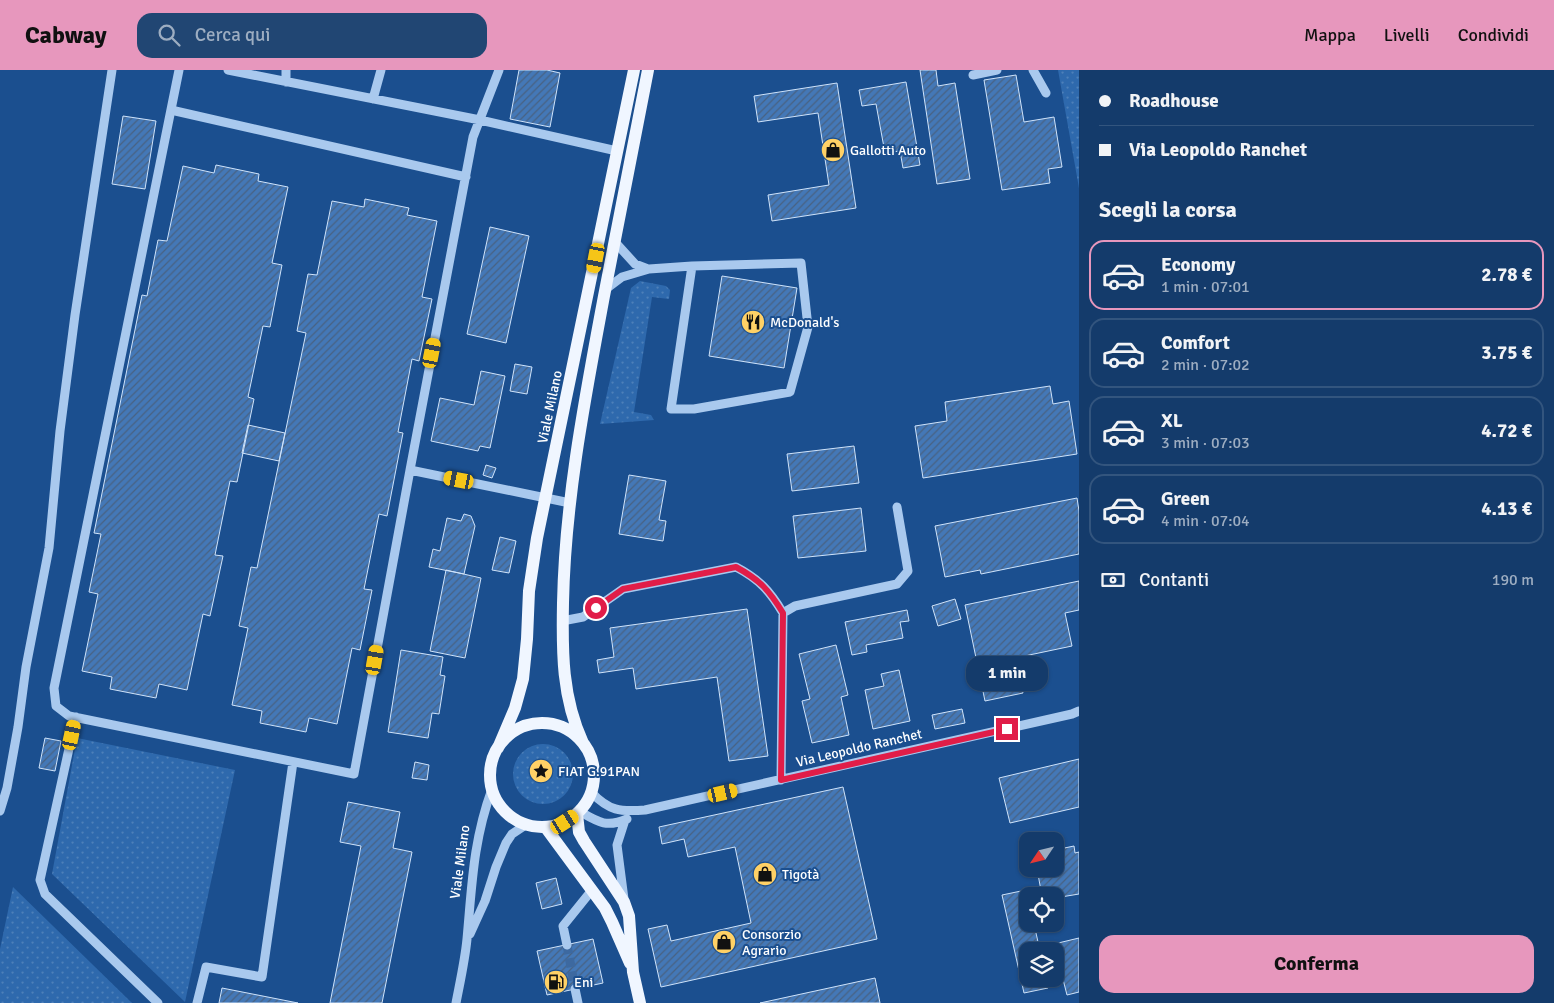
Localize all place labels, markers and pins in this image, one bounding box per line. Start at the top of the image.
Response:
shop icon: Gallotti Auto [820,137,846,163]
place label: Gallotti Auto [850,142,926,159]
restaurant icon: McDonald's [740,309,766,335]
place label: McDonald's [770,314,839,331]
place icon: FIAT G.91PAN [528,758,554,784]
place label: FIAT G.91PAN [558,763,640,780]
shop icon: Tigotà [752,861,778,887]
place label: Tigotà [782,866,819,883]
place label: Consorzio Agrario [742,926,801,959]
shop icon: Consorzio Agrario [711,929,737,955]
fuel station icon: Eni [543,969,569,995]
place label: Eni [574,974,593,991]

